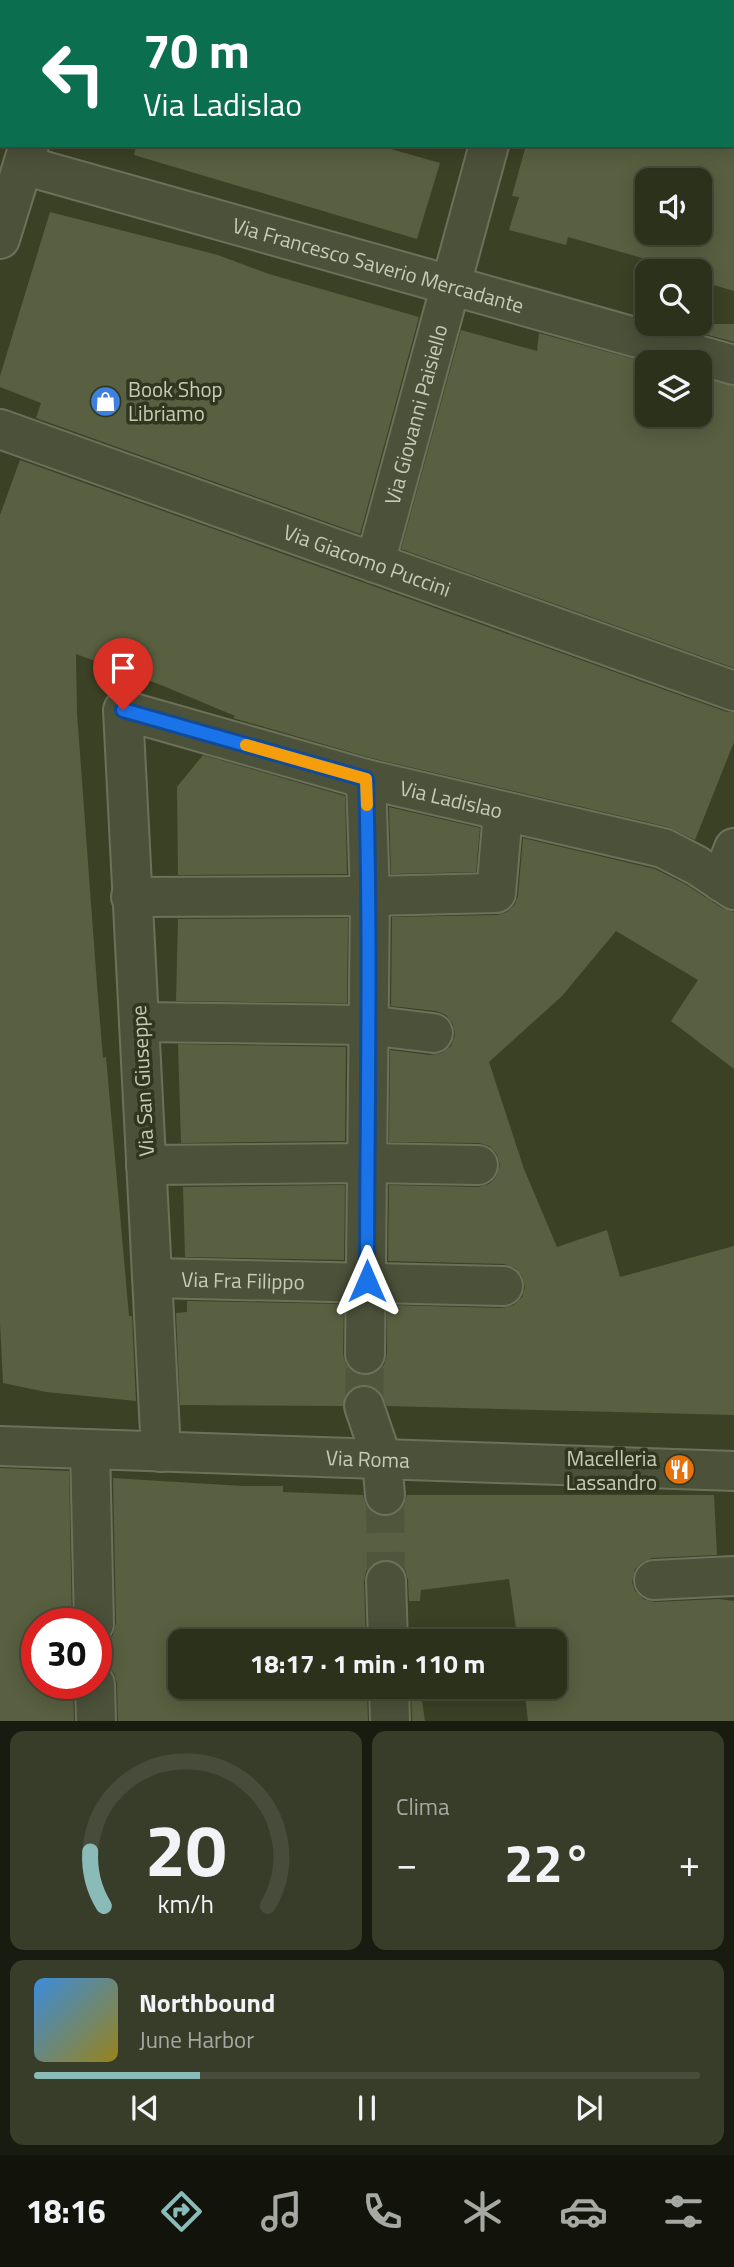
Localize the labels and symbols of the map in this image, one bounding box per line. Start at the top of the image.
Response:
street label: Via Francesco Saverio Mercadante [229,209,528,321]
street label: Via Giovanni Paisiello [376,320,455,508]
place label: Book Shop Libriamo [128,373,223,429]
shop icon: Book Shop Libriamo [88,384,122,418]
street label: Via Giacomo Puccini [279,515,455,605]
pin [93,638,153,710]
street label: Via Ladislao [397,771,506,826]
street label: Via San Giuseppe [122,1004,162,1158]
position arrow [330,1244,404,1318]
street label: Via Fra Filippo [181,1263,305,1297]
street label: Via Roma [325,1441,411,1476]
place label: Macelleria Lassandro [566,1442,657,1498]
restaurant icon: Macelleria Lassandro [663,1453,697,1487]
speed limit sign: 30 [21,1608,112,1699]

